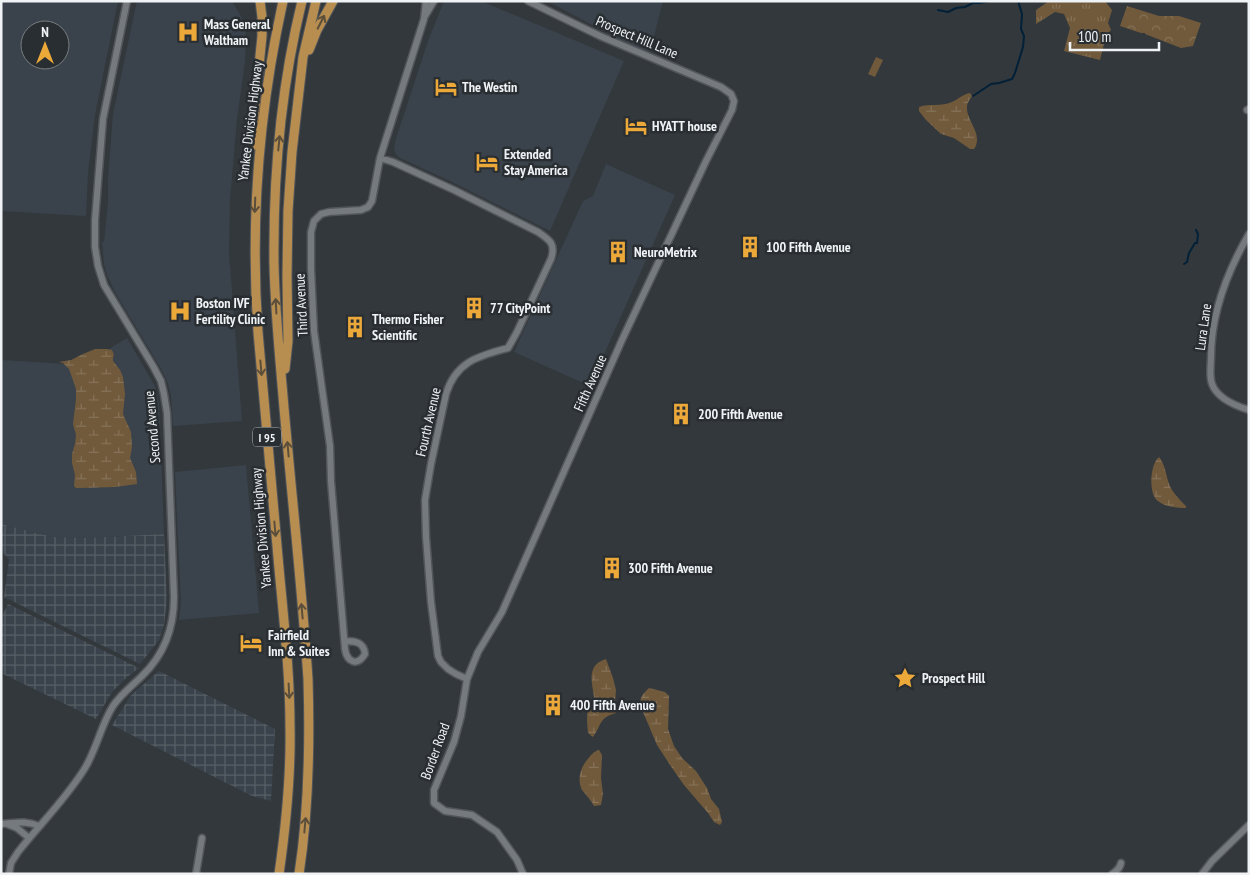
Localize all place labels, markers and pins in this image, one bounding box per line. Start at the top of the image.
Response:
place label: Mass General Waltham [203,15,271,49]
hospital icon: Mass General Waltham [175,19,201,45]
hotel icon: The Westin [433,74,459,100]
place label: The Westin [462,78,517,96]
hotel icon: HYATT house [623,113,649,139]
place label: HYATT house [652,117,717,135]
place label: Extended Stay America [504,145,568,179]
hotel icon: Extended Stay America [474,149,500,175]
building icon: 100 Fifth Avenue [737,234,763,260]
place label: 100 Fifth Avenue [766,238,851,256]
building icon: NeuroMetrix [605,239,631,265]
place label: NeuroMetrix [634,243,698,261]
place label: Boston IVF Fertility Clinic [196,294,265,328]
building icon: 77 CityPoint [461,295,487,321]
hospital icon: Boston IVF Fertility Clinic [167,298,193,324]
place label: 77 CityPoint [490,299,550,317]
place label: Thermo Fisher Scientific [372,310,445,344]
building icon: Thermo Fisher Scientific [342,314,368,340]
building icon: 200 Fifth Avenue [668,401,694,427]
place label: 200 Fifth Avenue [698,405,783,423]
building icon: 300 Fifth Avenue [599,555,625,581]
place label: 300 Fifth Avenue [628,559,713,577]
place label: Fairfield Inn & Suites [268,626,330,660]
hotel icon: Fairfield Inn & Suites [238,630,264,656]
place icon: Prospect Hill [892,665,918,691]
place label: Prospect Hill [922,669,986,687]
building icon: 400 Fifth Avenue [540,692,566,718]
place label: 400 Fifth Avenue [570,696,655,714]

